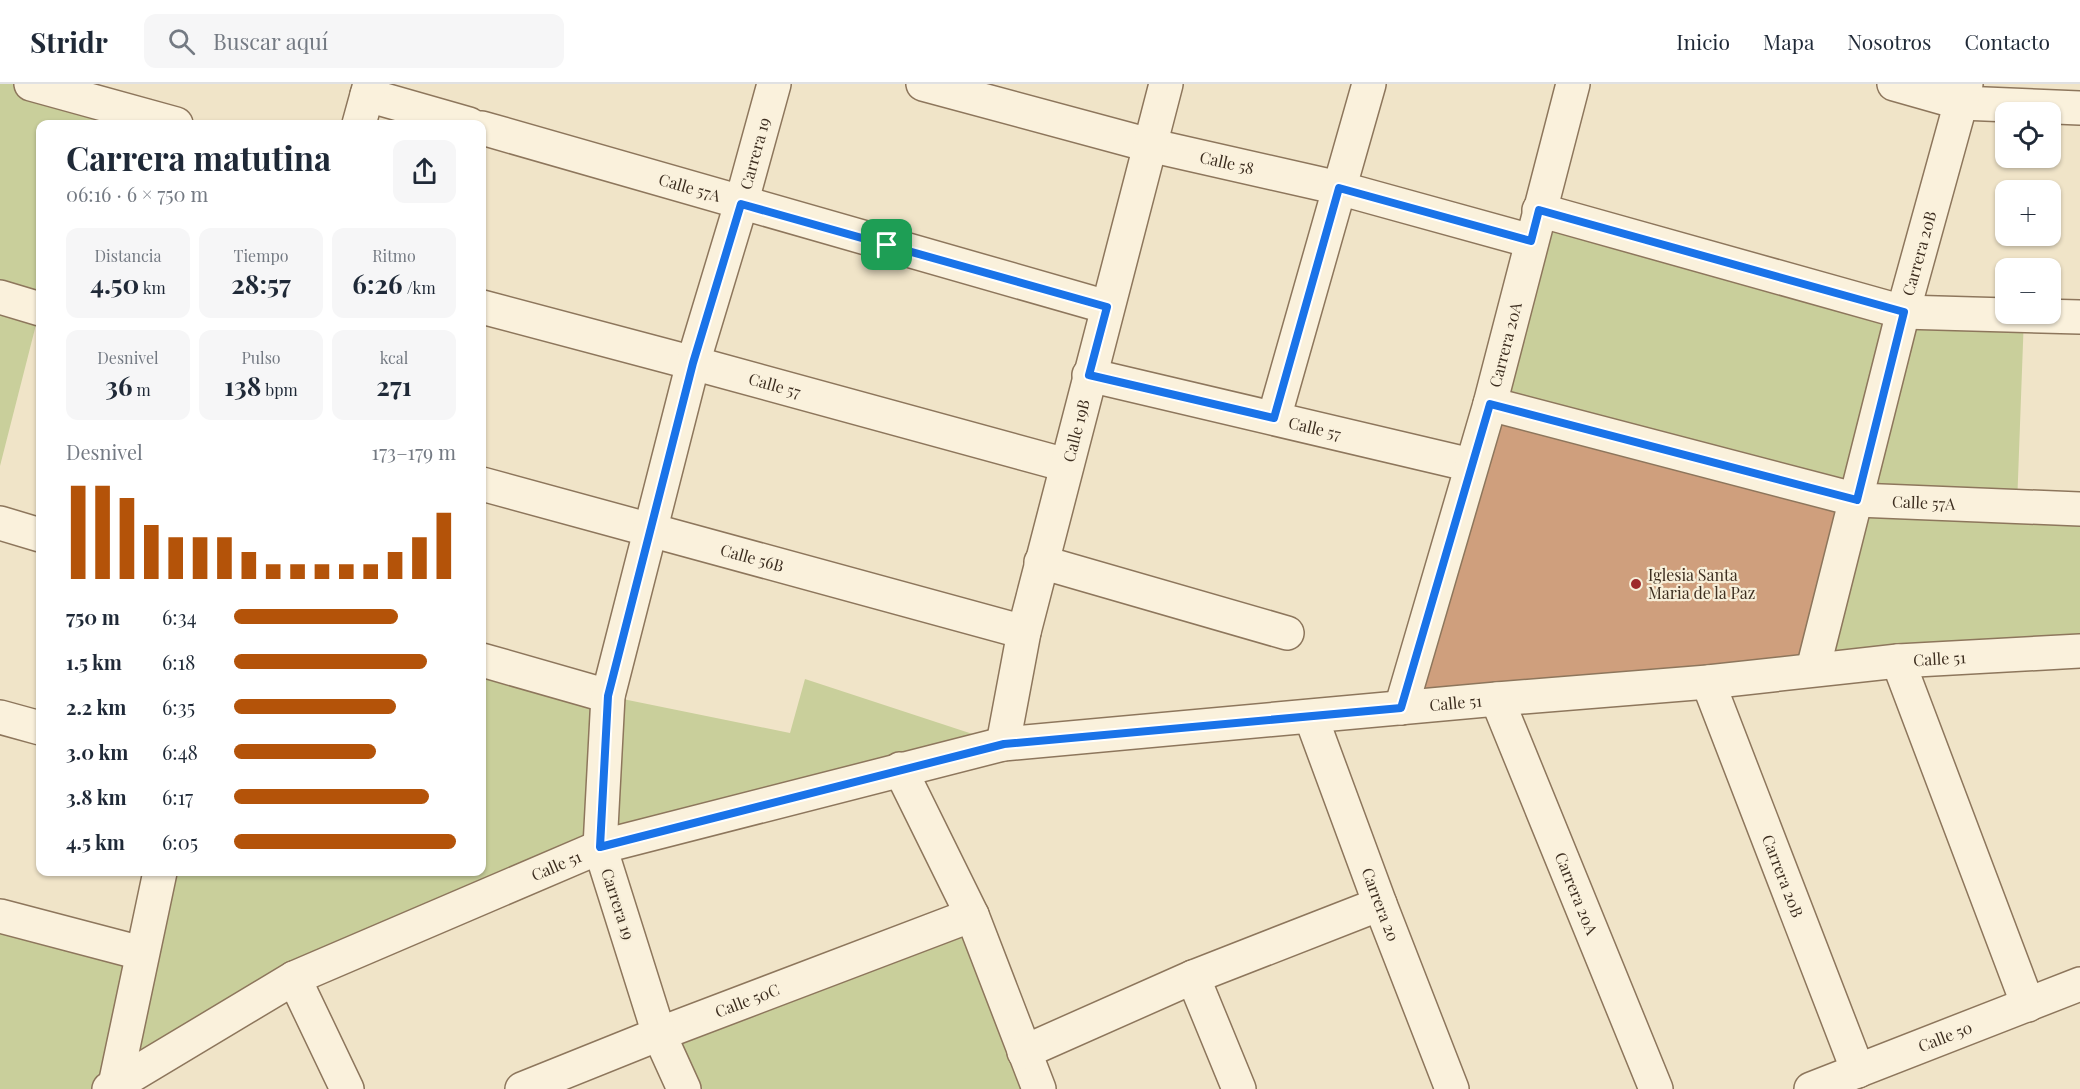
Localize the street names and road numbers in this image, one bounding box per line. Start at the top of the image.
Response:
street label: Carrera 19 [735,115,774,192]
street label: Calle 58 [1198,146,1256,178]
street label: Calle 57A [656,168,724,206]
street label: Carrera 20B [1897,208,1940,298]
street label: Carrera 20A [1484,299,1526,389]
street label: Calle 57 [746,368,804,402]
street label: Calle 19B [1057,397,1094,464]
street label: Calle 57 [1287,411,1344,444]
street label: Calle 57A [1892,490,1957,514]
street label: Calle 56B [718,539,786,576]
street label: Calle 51 [1913,646,1966,670]
street label: Calle 51 [1428,689,1483,715]
street label: Carrera 20B [1758,831,1809,920]
street label: Calle 51 [528,845,584,885]
street label: Carrera 20A [1551,849,1603,938]
street label: Carrera 19 [597,865,640,942]
street label: Carrera 20 [1357,865,1404,944]
street label: Calle 50C [712,978,782,1022]
street label: Calle 50 [1915,1016,1975,1056]

